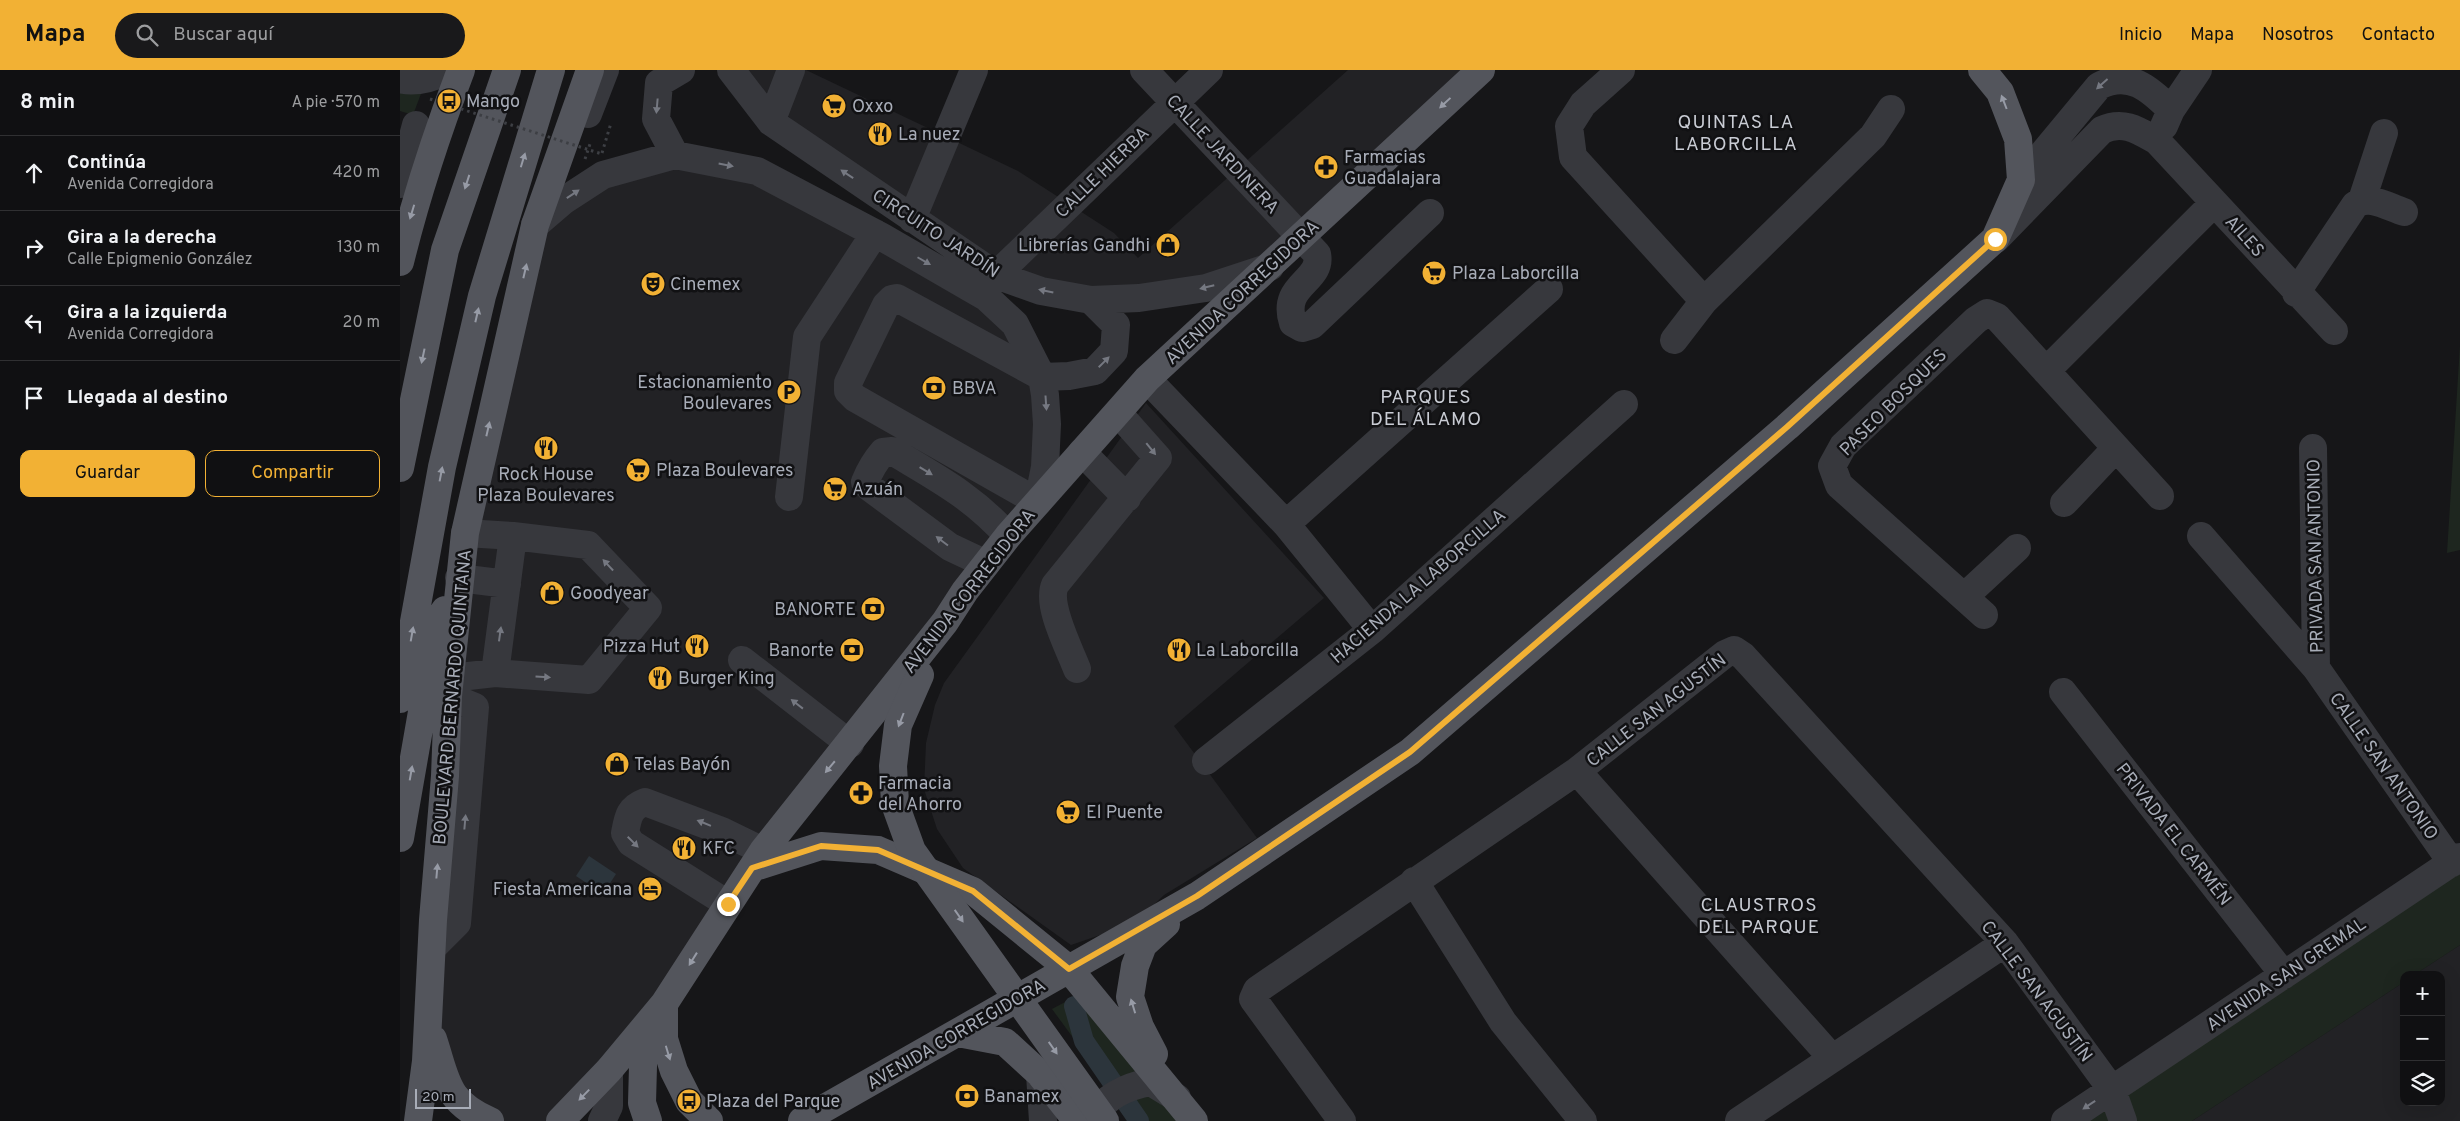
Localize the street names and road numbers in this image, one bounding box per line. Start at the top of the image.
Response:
street label: CALLE JARDINERA [1160,90,1283,220]
street label: CALLE HIERBA [1051,122,1155,224]
street label: CIRCUITO JARDÍN [867,183,1004,284]
street label: AILES [2219,211,2269,263]
street label: AVENIDA CORREGIDORA [1161,216,1325,371]
street label: PASEO BOSQUES [1836,345,1953,462]
street label: PRIVADA SAN ANTONIO [2303,459,2330,653]
street label: AVENIDA CORREGIDORA [899,505,1042,679]
street label: HACIENDA LA LABORCILLA [1327,505,1511,670]
street label: BOULEVARD BERNARDO QUINTANA [429,548,478,846]
street label: CALLE SAN AGUSTÍN [1581,648,1732,773]
street label: CALLE SAN ANTONIO [2323,689,2442,845]
street label: PRIVADA EL CARMÉN [2110,758,2237,911]
street label: AVENIDA SAN GREMAL [2203,913,2371,1037]
street label: CALLE SAN AGUSTÍN [1975,915,2098,1067]
street label: AVENIDA CORREGIDORA [863,975,1050,1096]

